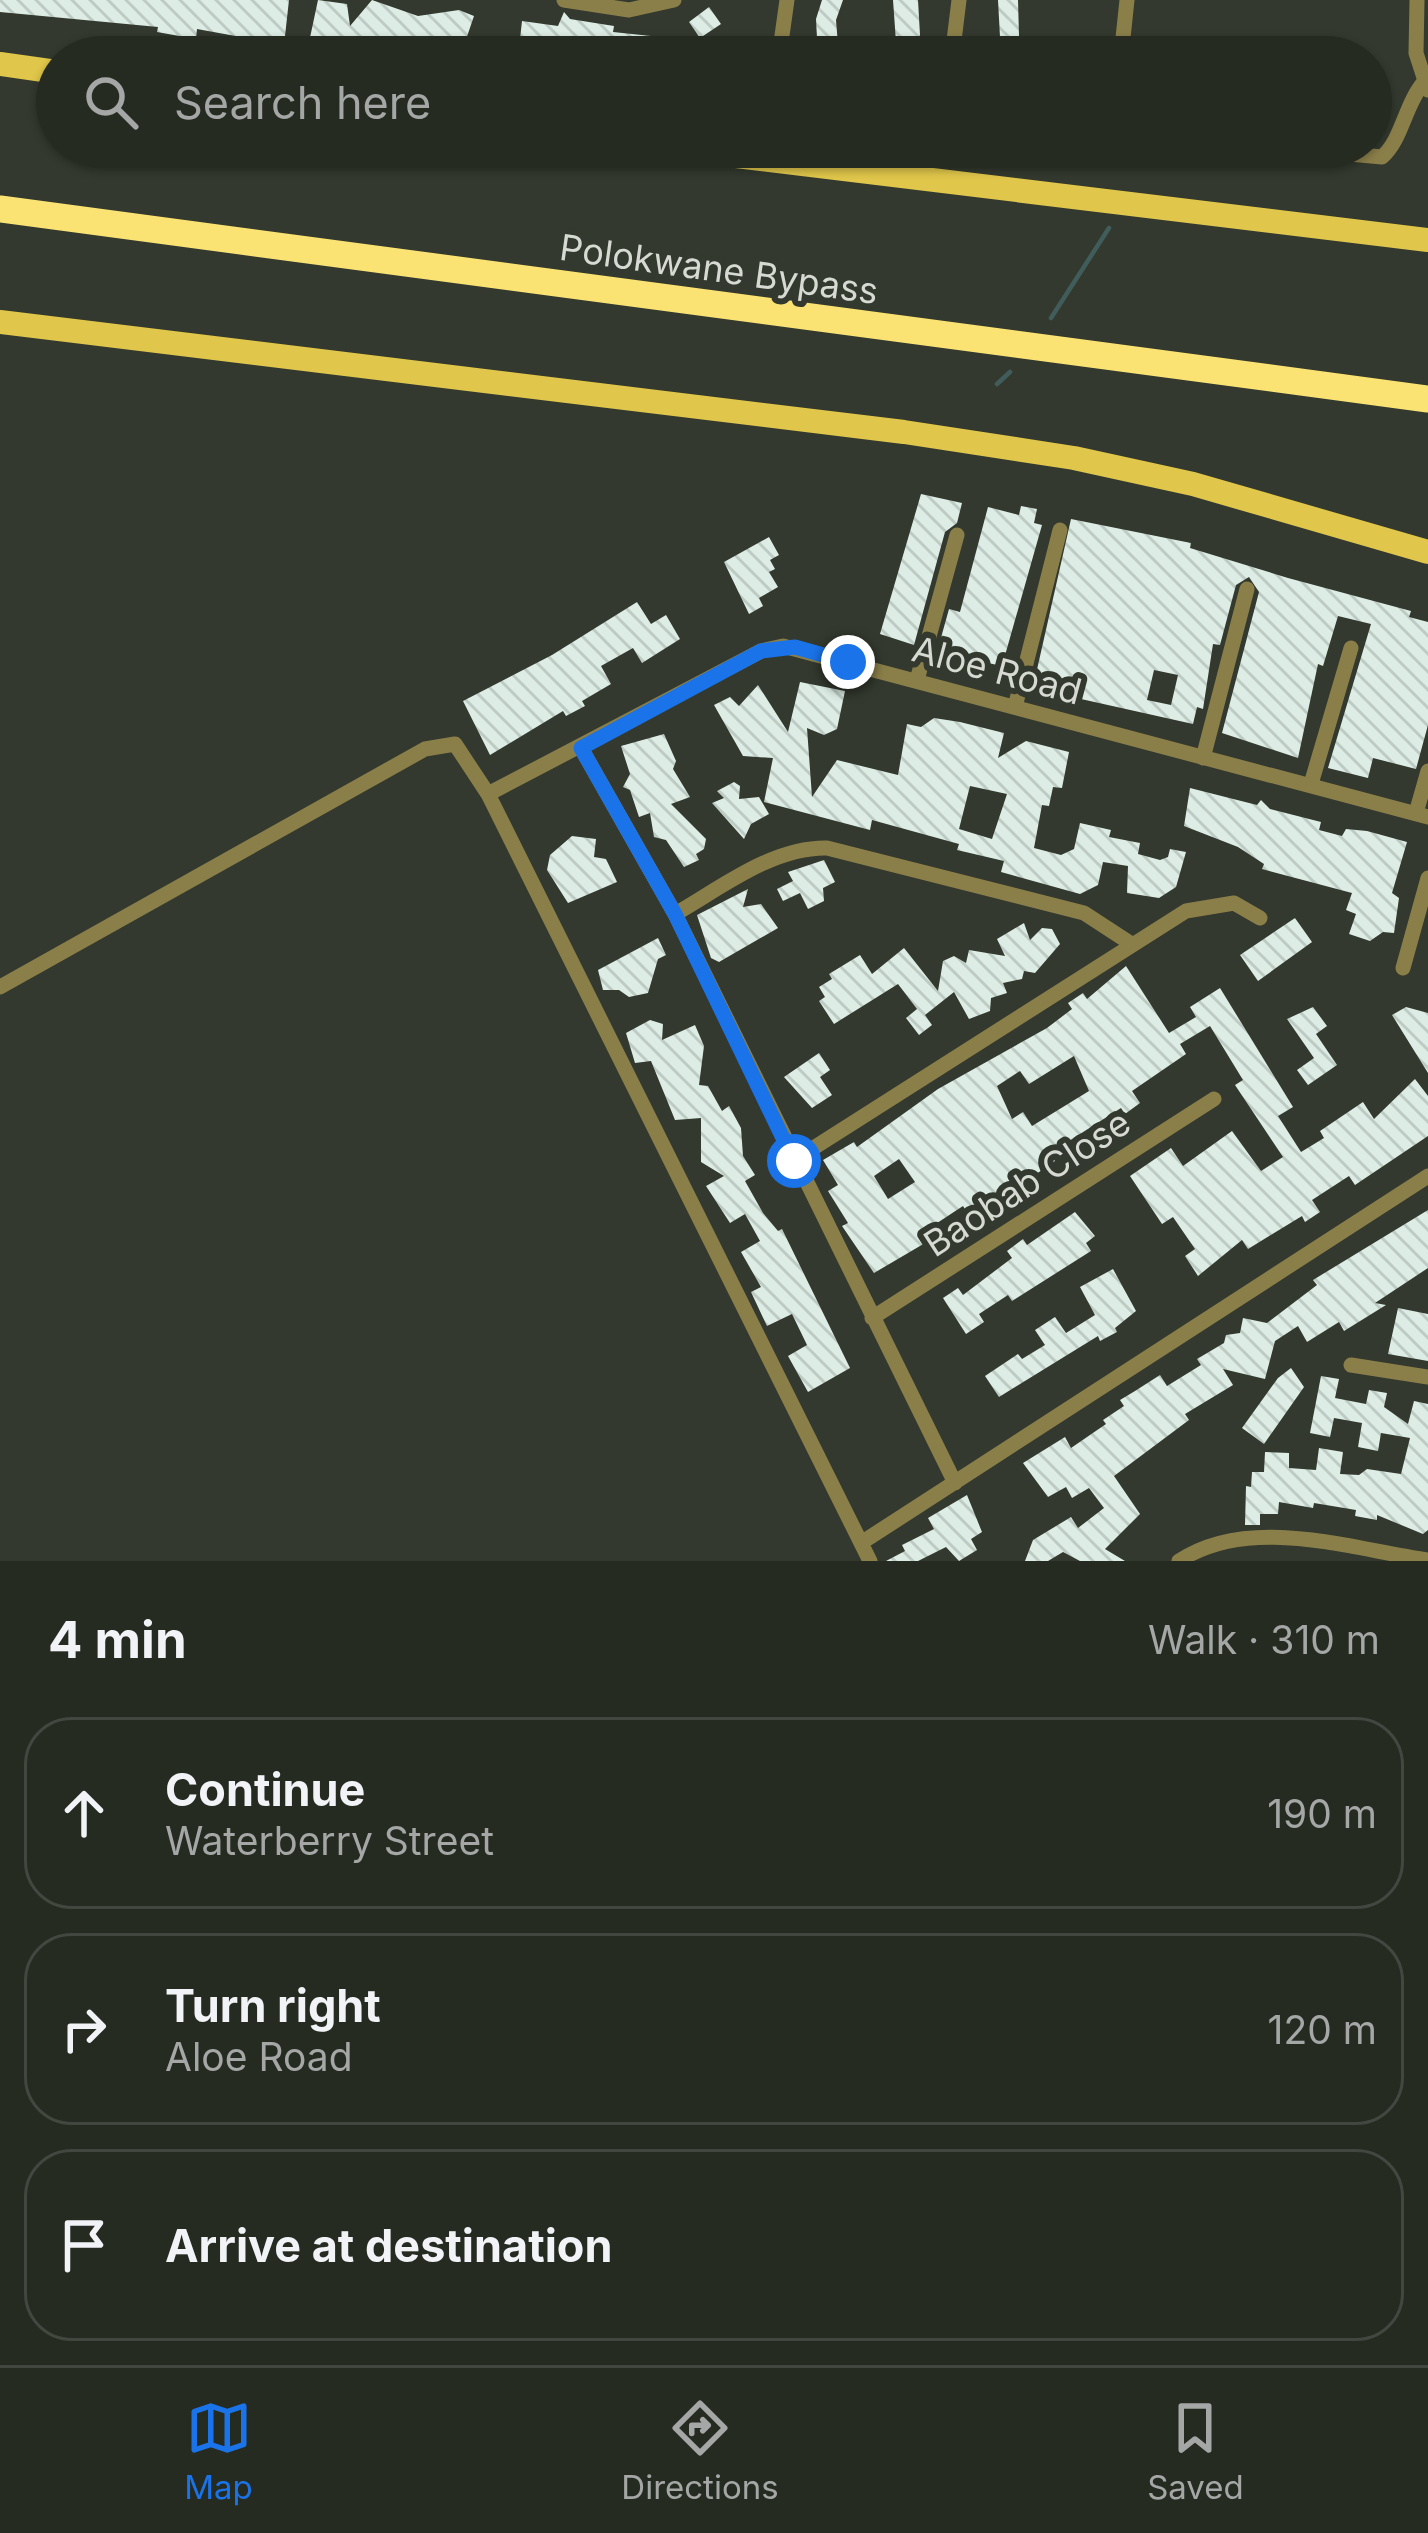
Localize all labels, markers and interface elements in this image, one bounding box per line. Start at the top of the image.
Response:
search box [36,36,1392,168]
icon: search [78,69,144,135]
text: Search here [174,75,431,130]
street label: Polokwane Bypass [557,225,881,313]
street label: Aloe Road [908,626,1086,714]
route end [821,635,875,689]
street label: Baobab Close [916,1100,1138,1266]
route start [767,1134,821,1188]
text: 4 min [48,1609,187,1670]
text: Walk · 310 m [1148,1616,1380,1663]
text: Continue [165,1762,365,1817]
icon: ahead [51,1780,117,1846]
text: 190 m [1267,1790,1377,1837]
text: Waterberry Street [165,1817,494,1864]
text: Turn right [165,1978,381,2033]
icon: right [51,1996,117,2062]
text: 120 m [1268,2006,1377,2053]
text: Aloe Road [165,2033,353,2080]
icon: arrive [51,2212,117,2278]
text: Arrive at destination [165,2218,612,2273]
tab: Map [184,2395,253,2507]
tab: Directions [621,2395,779,2507]
tab: Saved [1147,2395,1244,2507]

